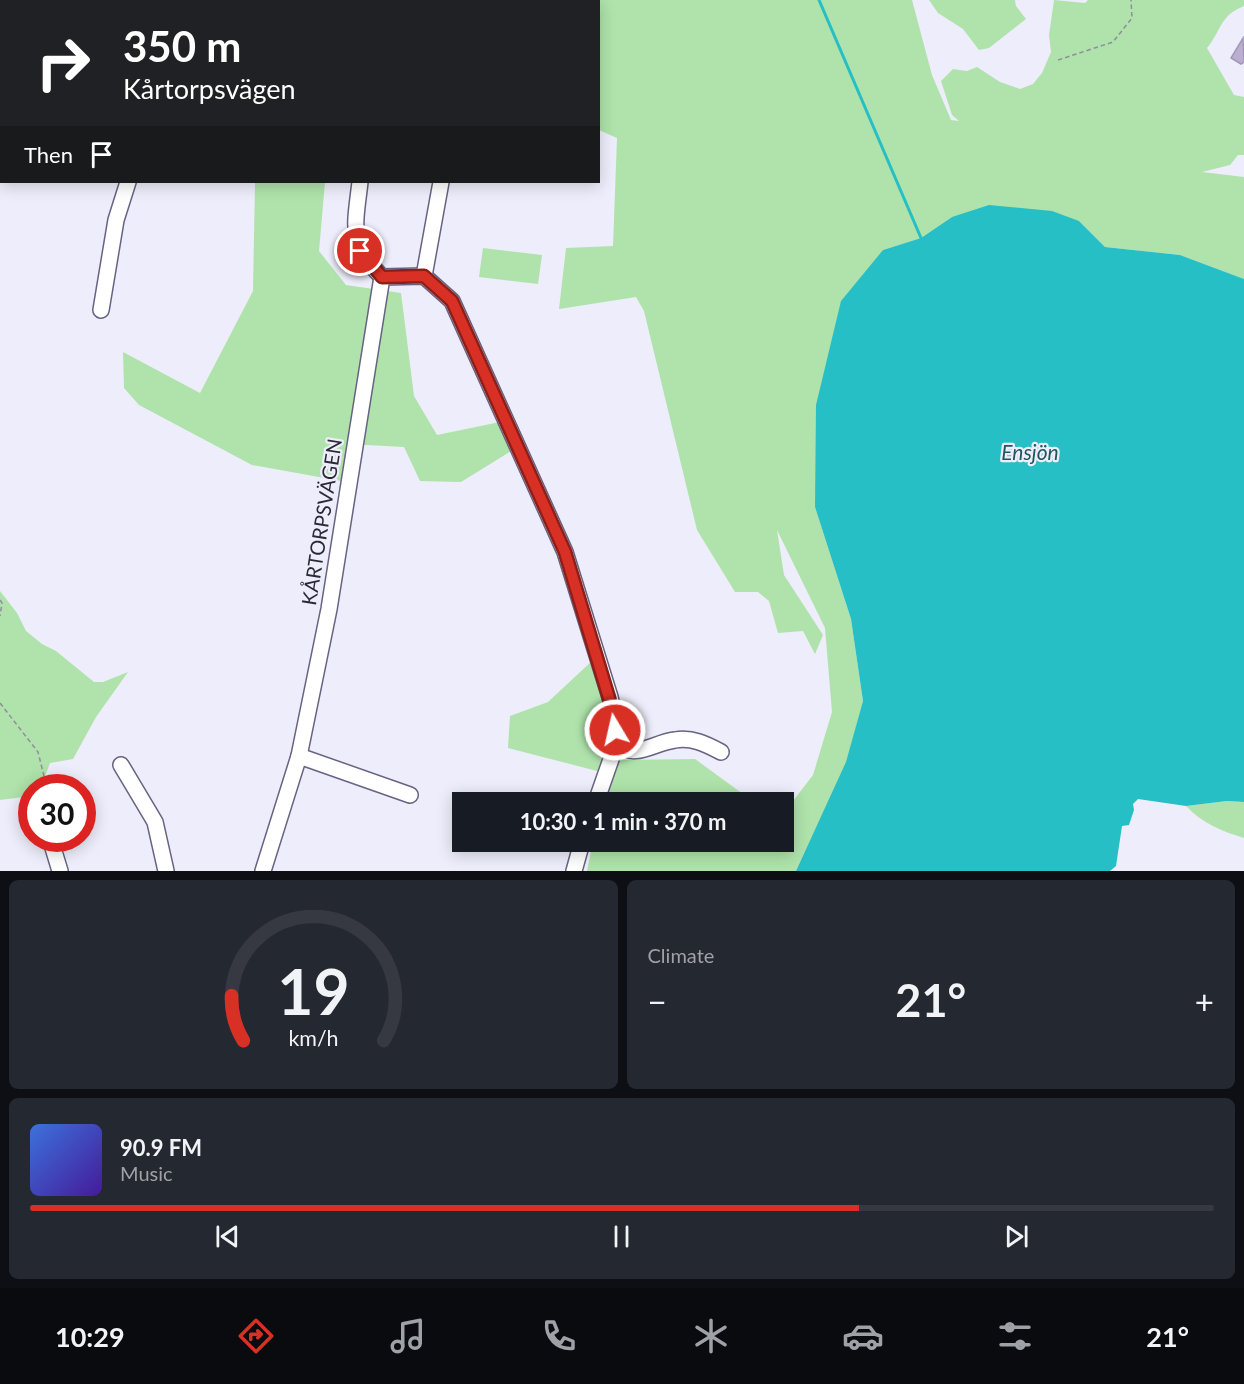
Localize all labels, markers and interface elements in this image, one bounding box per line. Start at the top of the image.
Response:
text: 350 m [123,21,241,71]
icon: right [24,24,102,102]
text: Kårtorpsvägen [123,72,296,105]
icon: arrive [85,138,118,171]
text: Then [24,141,73,168]
pin [334,225,385,276]
icon: arrive [343,234,376,267]
street label: KÅRTORPSVÄGEN [296,437,346,607]
water label: Ensjön [1001,439,1059,464]
position arrow [583,698,647,762]
speed limit sign: 30 [18,774,96,852]
text: 10:30 · 1 min · 370 m [520,808,726,835]
text: Climate [648,943,714,967]
text: 19 [277,953,349,1028]
text: 21° [895,973,966,1027]
text: − [648,981,667,1021]
text: + [1195,981,1214,1021]
text: km/h [288,1026,338,1052]
text: 90.9 FM [120,1134,202,1161]
text: Music [120,1161,173,1185]
icon: previous [211,1220,244,1253]
icon: pause [605,1220,638,1253]
icon: next [1000,1220,1033,1253]
icon: directions [235,1315,277,1357]
icon: music [387,1315,429,1357]
icon: phone [538,1315,580,1357]
icon: climate [690,1315,732,1357]
icon: car [842,1315,884,1357]
icon: filters [994,1315,1036,1357]
text: 10:29 [55,1320,125,1353]
text: 21° [1146,1320,1189,1353]

